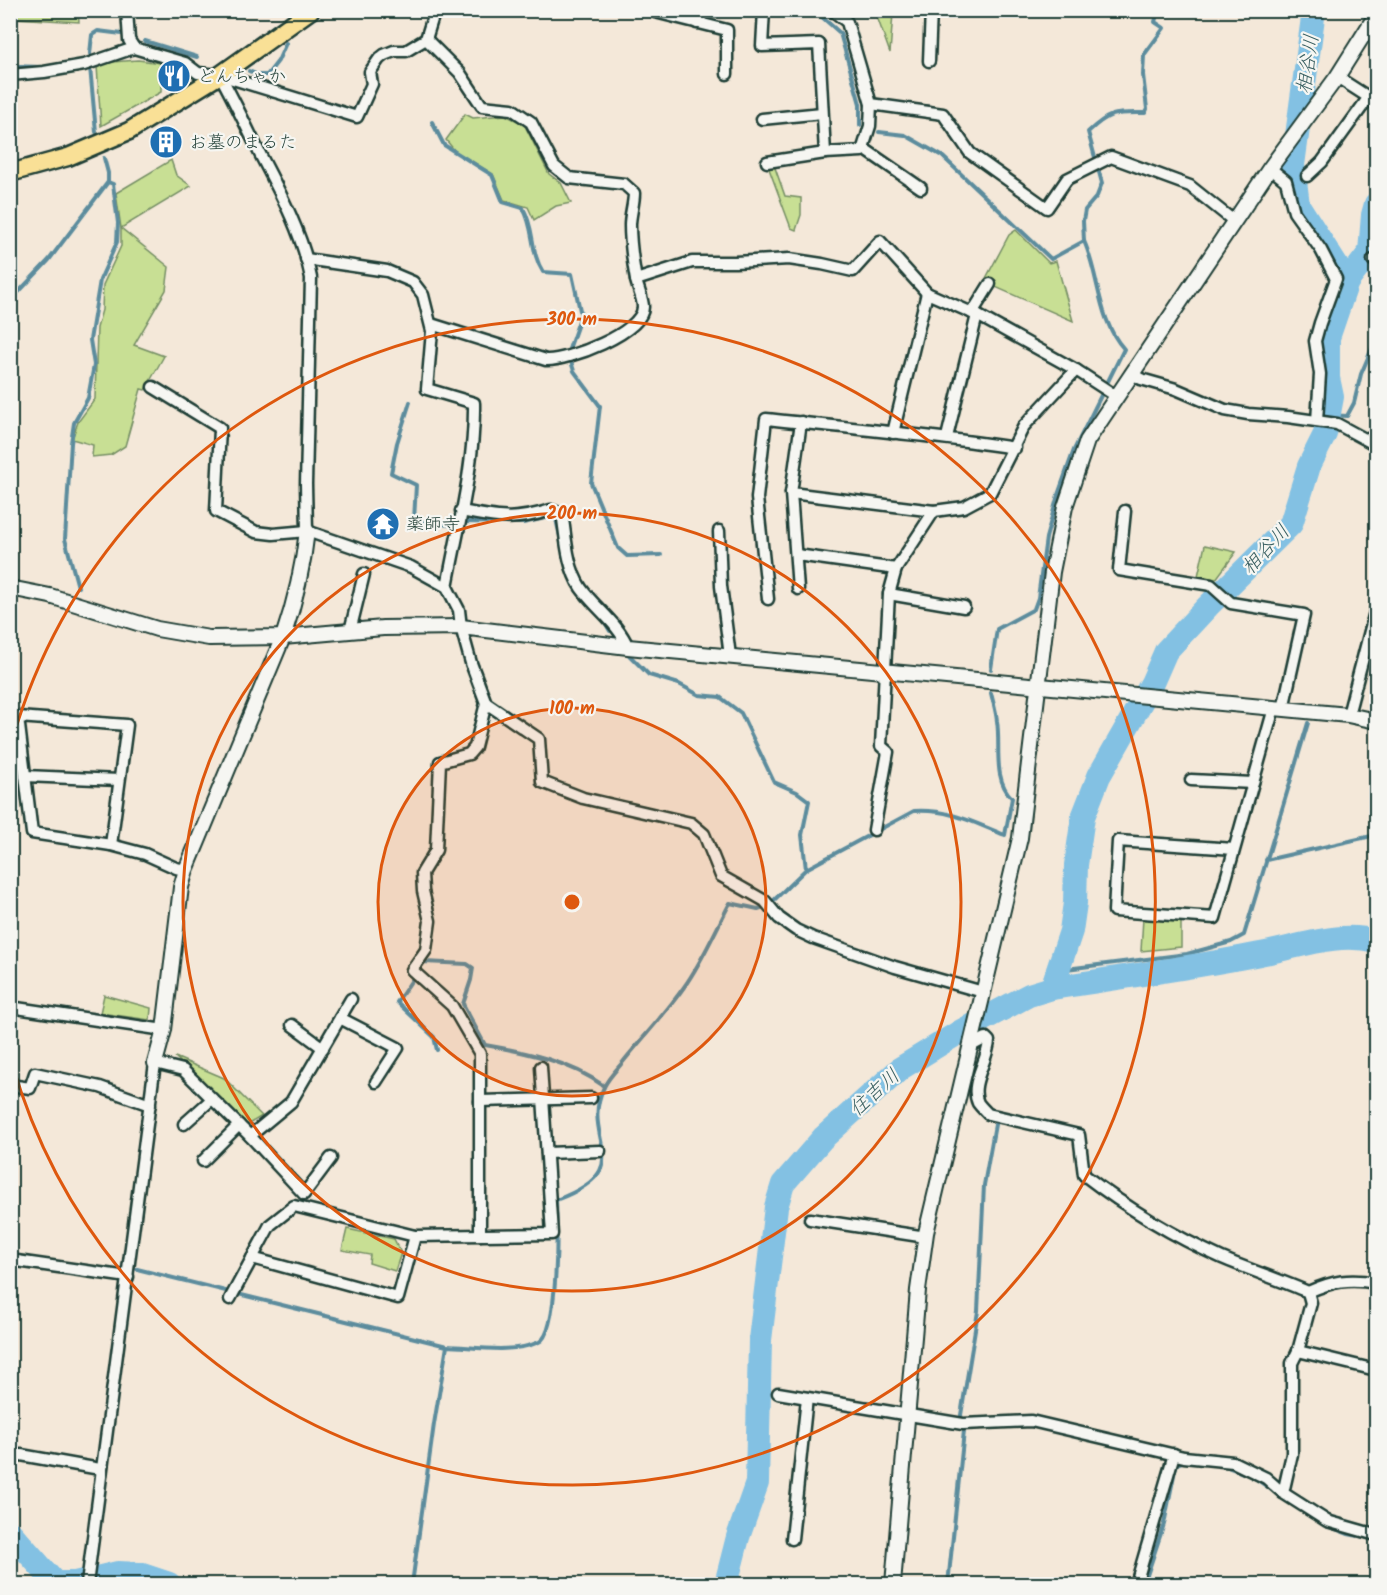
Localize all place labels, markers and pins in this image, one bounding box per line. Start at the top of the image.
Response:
restaurant icon: どんちゃか [156,58,192,94]
place label: どんちゃか [197,63,286,92]
building icon: お墓のまるた [148,124,184,160]
place label: お墓のまるた [189,129,297,158]
temple icon: 薬師寺 [365,506,401,542]
place label: 薬師寺 [406,511,460,540]
centre of rings [562,892,582,912]

